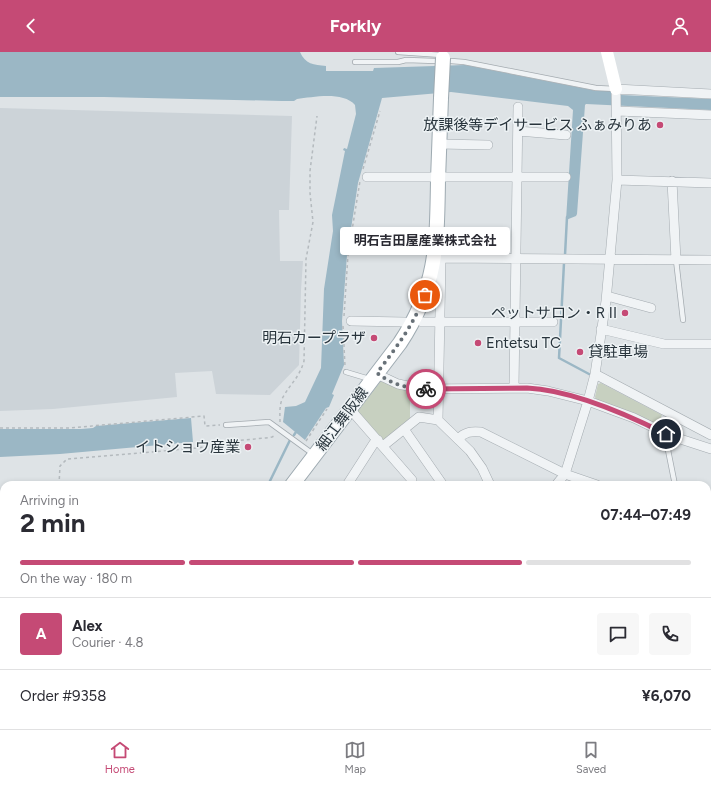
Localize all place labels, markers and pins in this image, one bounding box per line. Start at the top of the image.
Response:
place label: 放課後等デイサービス ふぁみりあ [423,116,652,134]
marker: 放課後等デイサービス ふぁみりあ [655,120,665,130]
callout: 明石吉田屋産業株式会社 [340,227,510,255]
pin [408,278,442,312]
place label: ペットサロン・R II [491,304,617,322]
marker: ペットサロン・R II [620,308,630,318]
place label: 明石カープラザ [262,329,366,347]
marker: 明石カープラザ [369,333,379,343]
place label: Entetsu TC [486,334,561,352]
marker: Entetsu TC [473,338,483,348]
place label: 貸駐車場 [588,343,648,361]
marker: 貸駐車場 [575,347,585,357]
pin [649,417,683,451]
place label: イトショウ産業 [135,438,240,456]
marker: イトショウ産業 [243,442,253,452]

